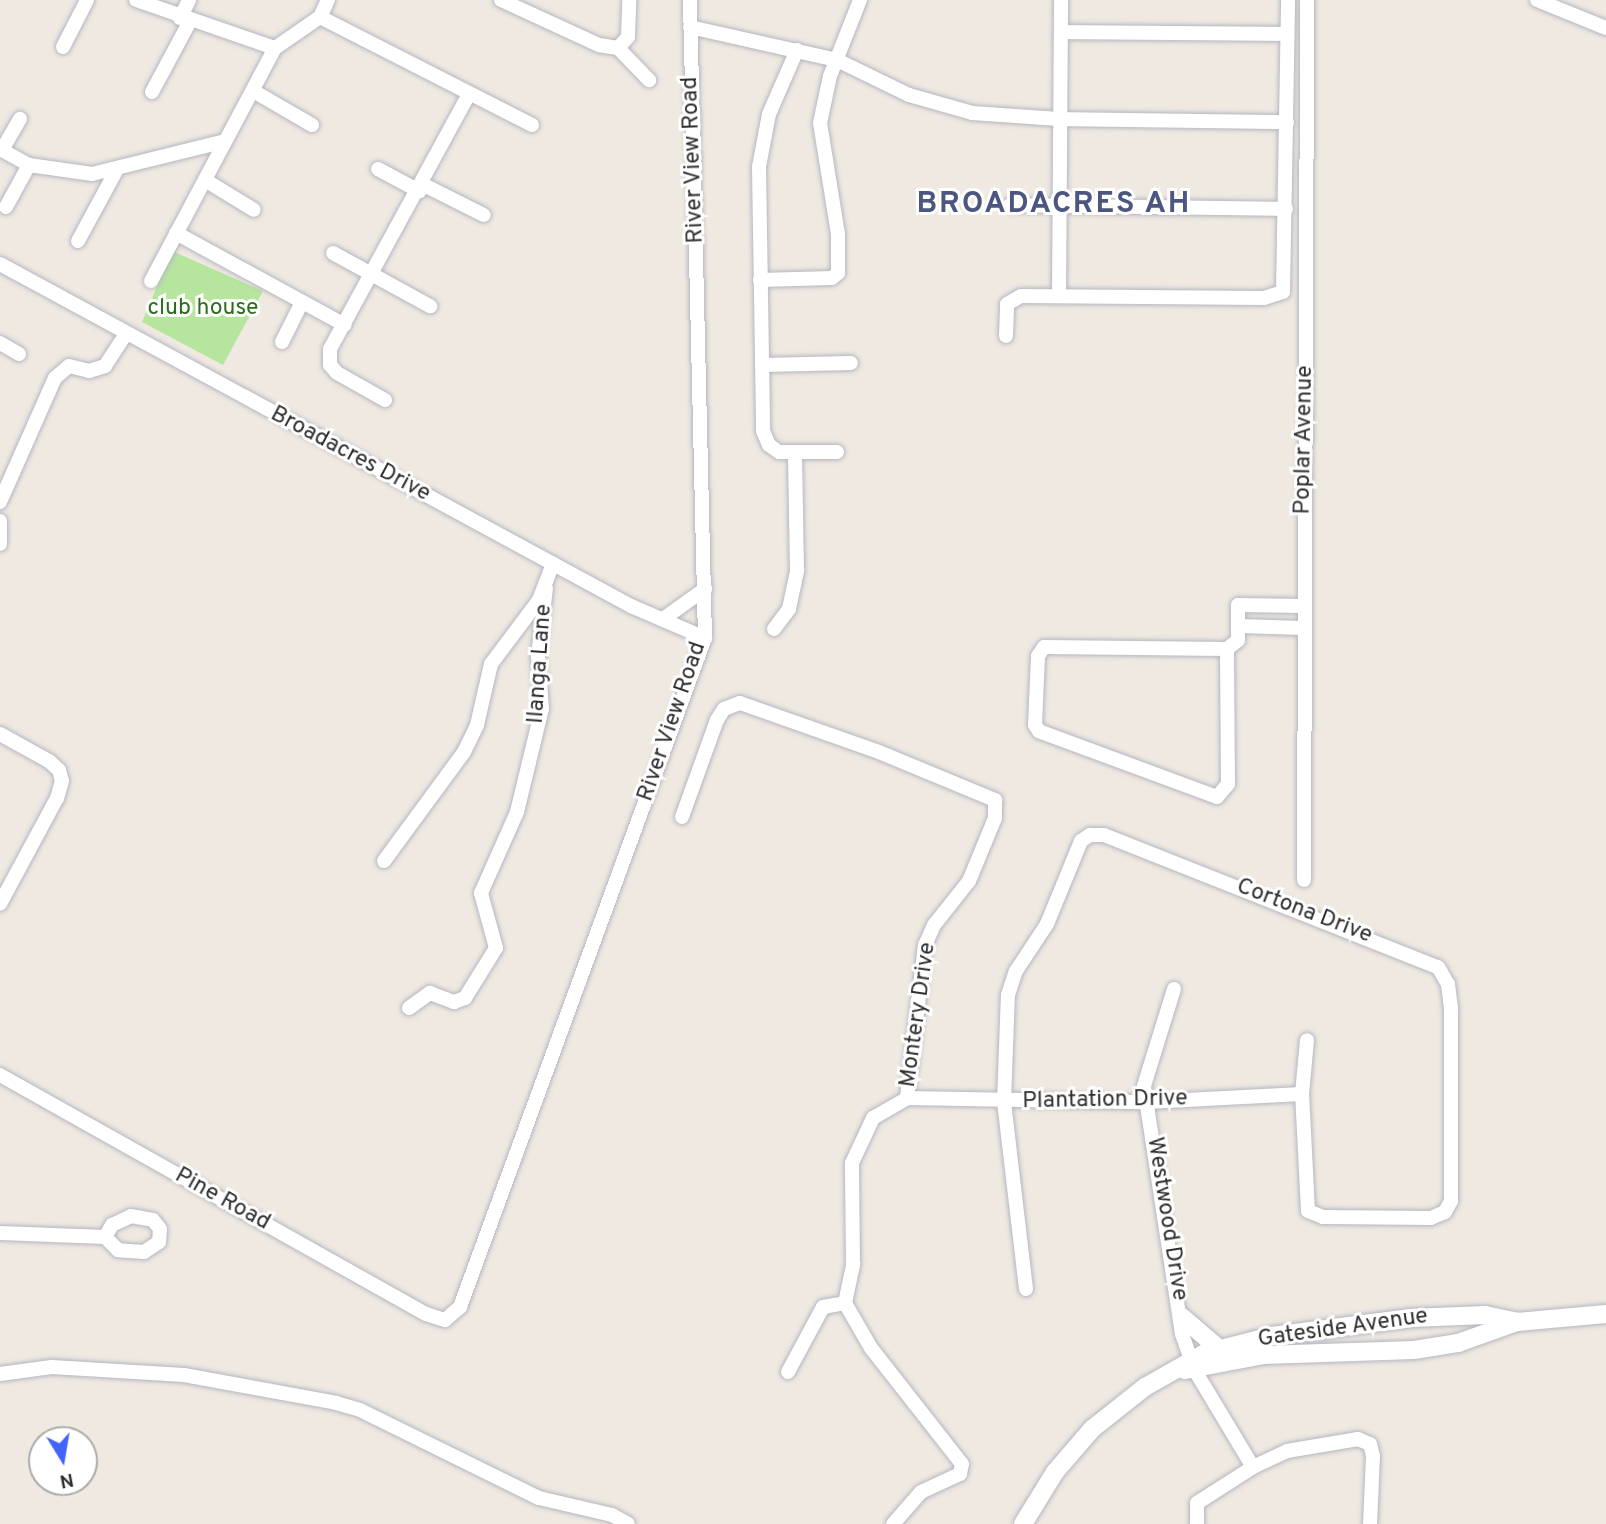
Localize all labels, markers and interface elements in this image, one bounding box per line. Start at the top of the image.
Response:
street label: River View Road [677,76,711,244]
district label: BROADACRES AH [918,187,1190,223]
park label: club house [148,295,258,323]
street label: Poplar Avenue [1290,365,1320,515]
street label: Broadacres Drive [265,401,435,509]
street label: Ilanga Lane [523,603,559,725]
street label: River View Road [633,638,713,806]
street label: Cortona Drive [1232,873,1376,951]
street label: Montery Drive [895,941,943,1089]
street label: Plantation Drive [1022,1086,1188,1116]
street label: Westwood Drive [1139,1135,1193,1303]
street label: Pine Road [170,1163,274,1237]
street label: Gateside Avenue [1256,1303,1430,1355]
north arrow [28,1426,98,1496]
text: N [58,1467,76,1493]

